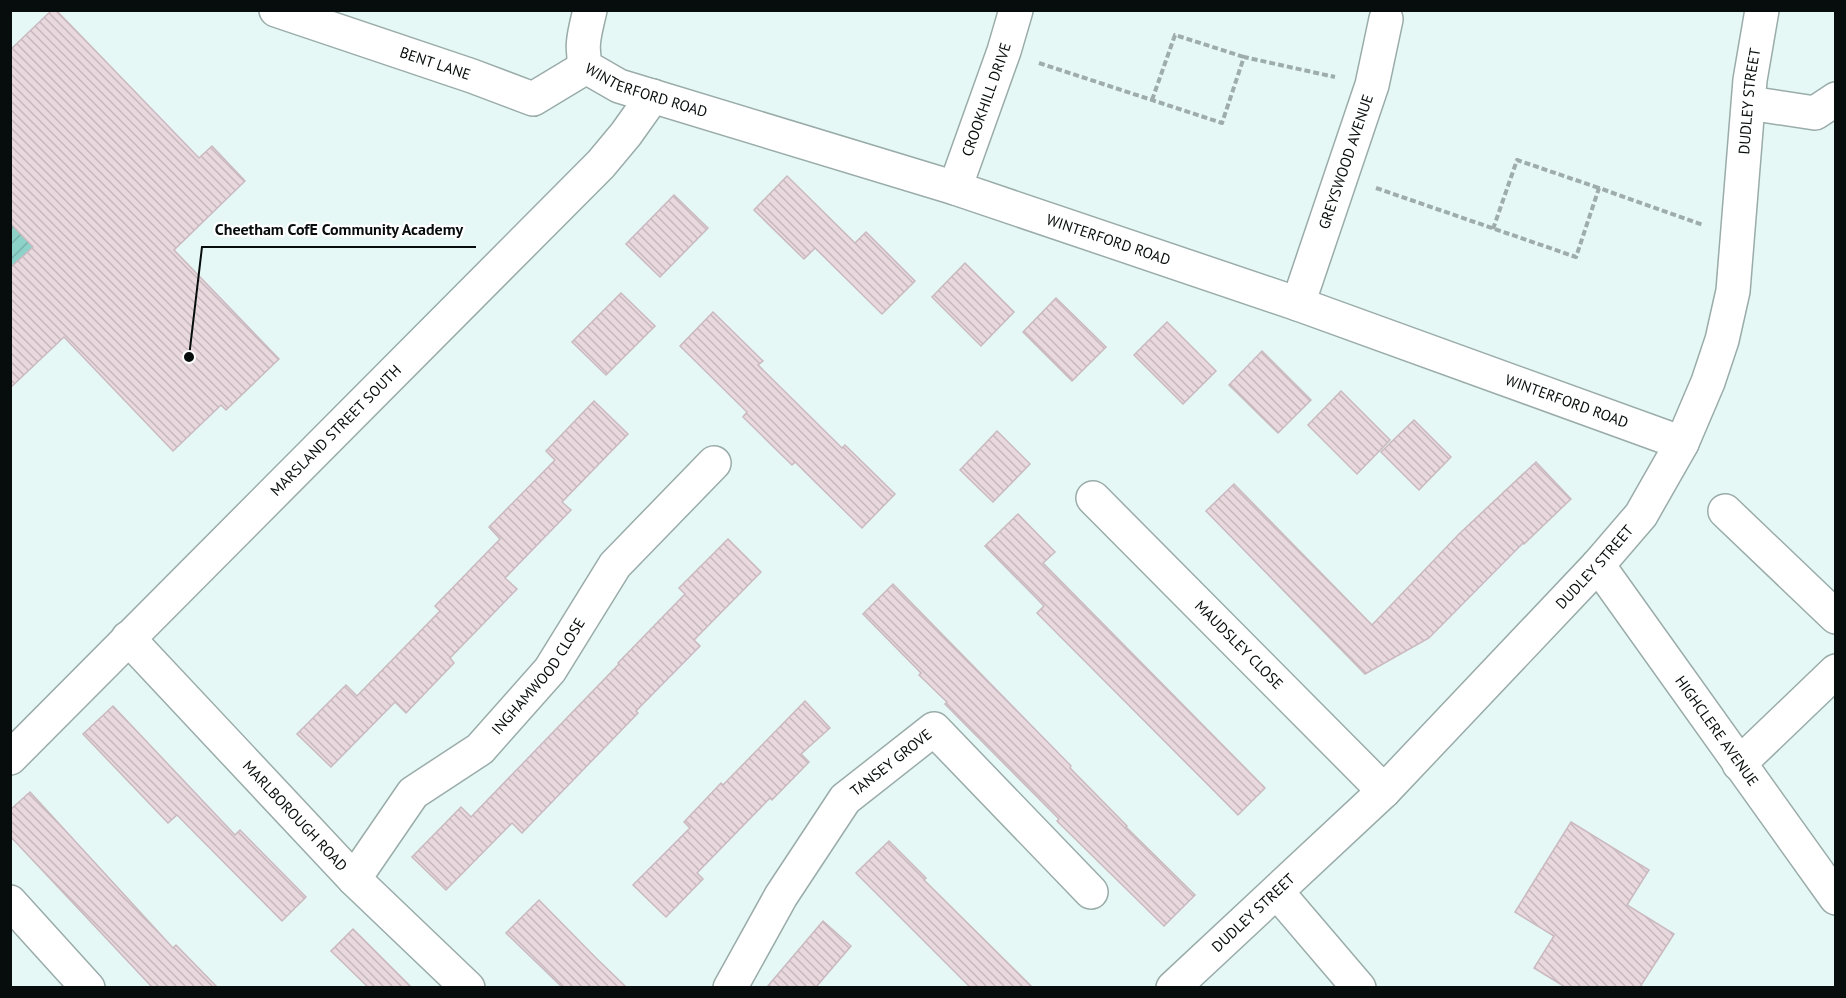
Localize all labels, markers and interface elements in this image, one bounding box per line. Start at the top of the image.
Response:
street label: CROOKHILL DRIVE [957,40,1015,159]
street label: BENT LANE [398,42,473,84]
street label: DUDLEY STREET [1734,46,1764,155]
street label: WINTERFORD ROAD [582,58,710,121]
street label: GREYSWOOD AVENUE [1314,92,1377,232]
street label: WINTERFORD ROAD [1044,210,1173,269]
callout: Cheetham CofE Community Academy [202,213,476,247]
text: Cheetham CofE Community Academy [215,219,464,239]
street label: MARSLAND STREET SOUTH [266,360,405,500]
street label: WINTERFORD ROAD [1503,370,1631,432]
street label: DUDLEY STREET [1551,520,1638,613]
street label: MAUDSLEY CLOSE [1191,596,1287,693]
street label: INGHAMWOOD CLOSE [487,614,589,738]
street label: HIGHCLERE AVENUE [1671,672,1763,790]
street label: TANSEY GROVE [846,725,935,800]
street label: MARLBOROUGH ROAD [239,756,352,875]
street label: DUDLEY STREET [1208,869,1299,956]

